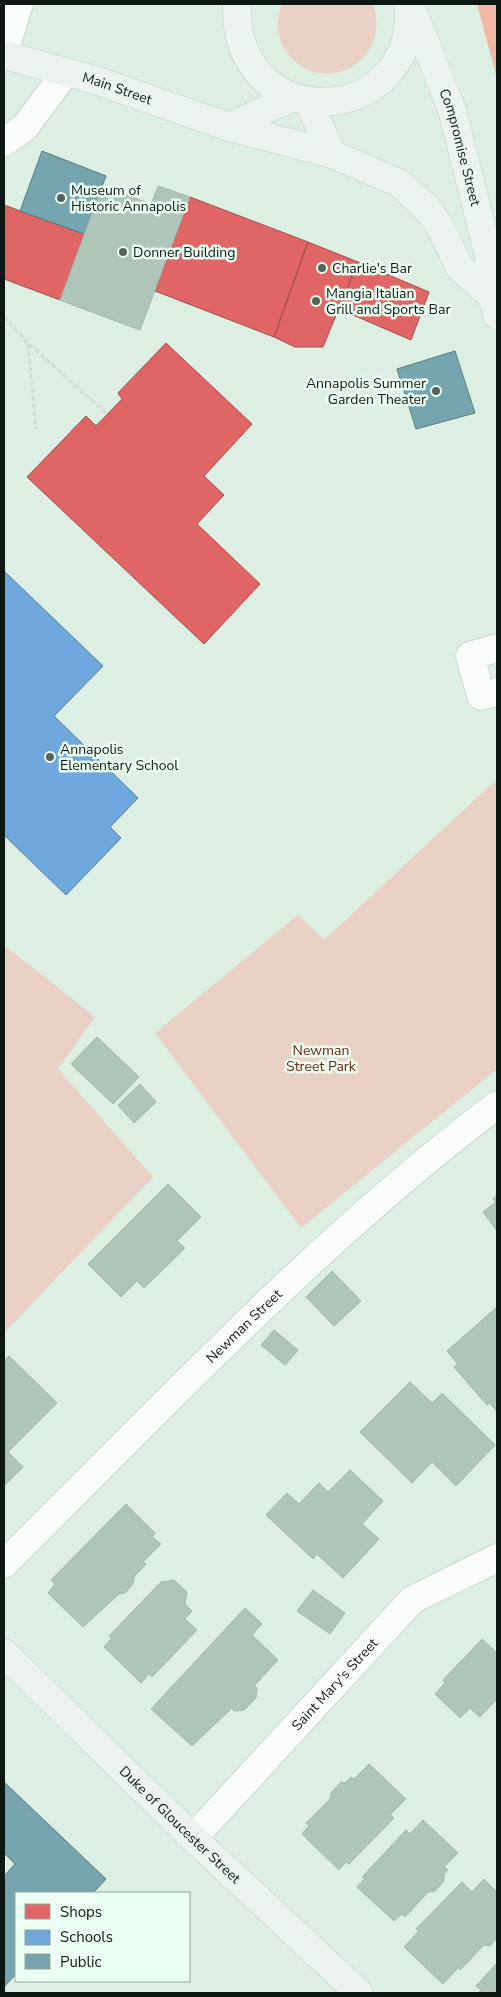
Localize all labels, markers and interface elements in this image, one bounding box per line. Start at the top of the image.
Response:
street label: Main Street [80,68,155,109]
street label: Compromise Street [434,86,485,208]
place label: Museum of Historic Annapolis [71,181,186,216]
marker: Museum of Historic Annapolis [55,192,67,204]
place label: Donner Building [133,243,235,262]
marker: Donner Building [117,246,129,258]
place label: Charlie's Bar [332,259,412,278]
marker: Charlie's Bar [316,262,328,274]
place label: Mangia Italian Grill and Sports Bar [326,284,451,319]
marker: Mangia Italian Grill and Sports Bar [310,295,322,307]
place label: Annapolis Summer Garden Theater [306,374,426,409]
marker: Annapolis Summer Garden Theater [430,385,442,397]
place label: Annapolis Elementary School [60,740,179,775]
marker: Annapolis Elementary School [44,751,56,763]
park label: Newman Street Park [286,1041,357,1076]
street label: Newman Street [202,1285,286,1367]
street label: Saint Mary's Street [287,1634,382,1735]
street label: Duke of Gloucester Street [115,1762,245,1888]
legend [15,1892,190,1982]
text: Shops [60,1902,102,1922]
text: Schools [60,1927,113,1947]
text: Public [60,1952,101,1972]

